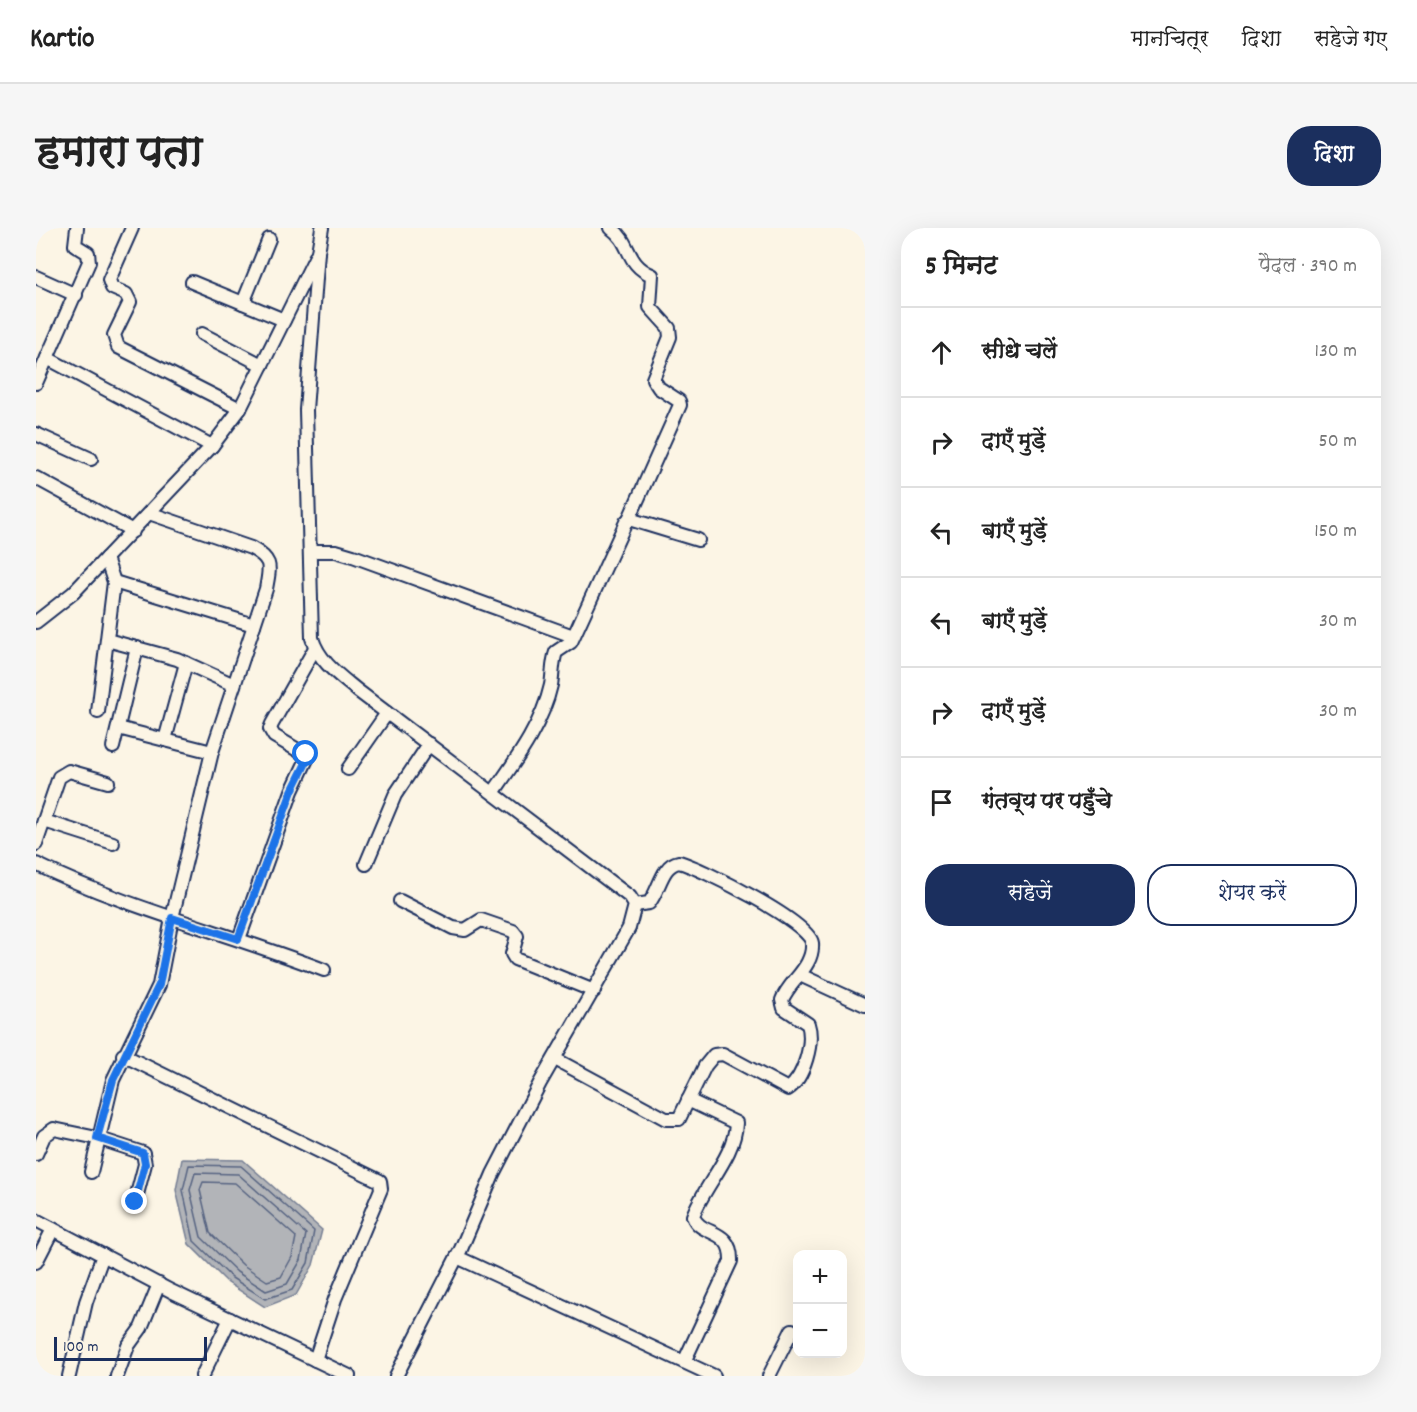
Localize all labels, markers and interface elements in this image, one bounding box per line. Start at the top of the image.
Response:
text: Kartio [30,21,94,61]
text: मानचित्र [1131,26,1208,56]
text: दिशा [1241,26,1281,56]
text: सहेजे गए [1314,26,1387,56]
text: हमारा पता [36,126,203,186]
button: दिशा [1287,126,1381,186]
text: 5 मिनट [925,249,998,286]
text: पैदल · 390 m [1259,253,1357,281]
icon: ahead [925,336,958,369]
text: सीधे चलें [982,337,1057,368]
text: 130 m [1315,338,1357,366]
icon: right [925,426,958,459]
text: दाएँ मुड़ें [982,427,1046,458]
text: 50 m [1319,428,1357,456]
icon: left [925,516,958,549]
text: बाएँ मुड़ें [982,517,1047,548]
text: 150 m [1314,518,1357,546]
icon: left [925,606,958,639]
text: बाएँ मुड़ें [982,607,1047,638]
text: 30 m [1319,608,1357,636]
icon: right [925,696,958,729]
text: दाएँ मुड़ें [982,697,1046,728]
text: 30 m [1319,698,1357,726]
route start [292,740,318,766]
icon: arrive [925,786,958,819]
text: गंतव्य पर पहुँचे [982,787,1112,818]
button: सहेजें [925,864,1135,926]
button: शेयर करें [1147,864,1357,926]
route end [121,1188,147,1214]
map controls [793,1250,847,1358]
button: + [793,1250,847,1304]
button: − [793,1304,847,1358]
scale bar [54,1334,207,1362]
text: 100 m [63,1336,99,1359]

